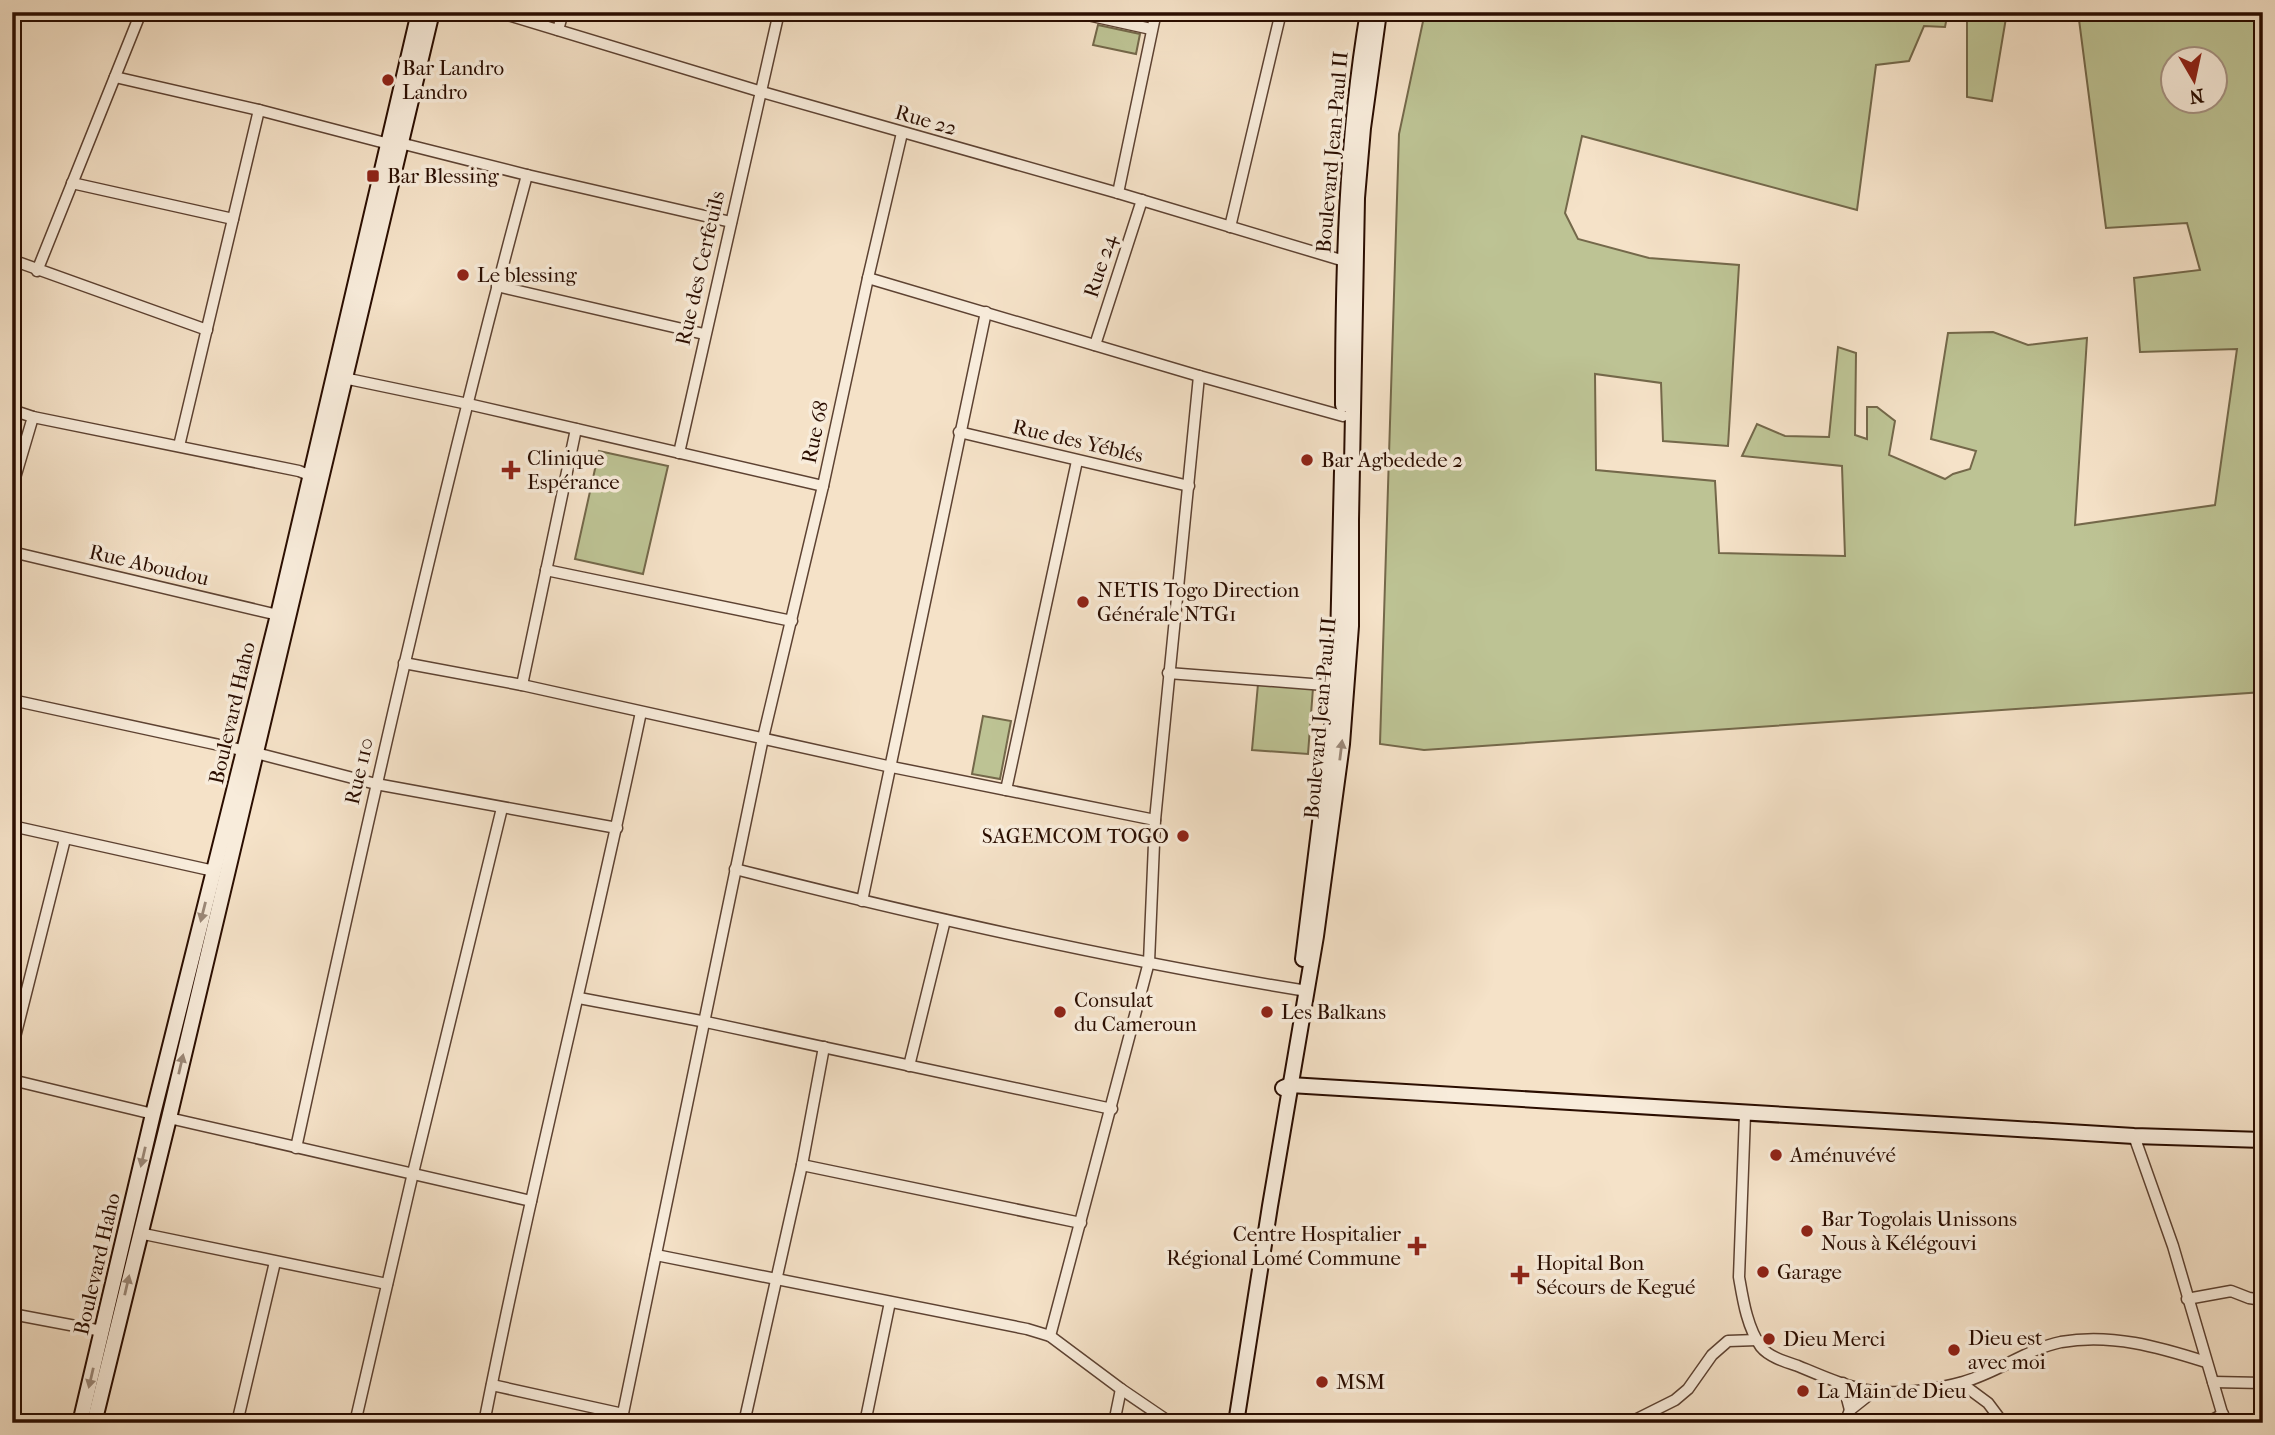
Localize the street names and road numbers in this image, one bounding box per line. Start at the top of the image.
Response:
street label: Boulevard Jean-Paul II [1311,50,1353,254]
street label: Rue 22 [892,100,960,140]
street label: Rue des Cerfeuils [671,188,729,348]
street label: Rue 24 [1079,231,1122,301]
street label: Rue 68 [797,398,833,466]
street label: Rue des Yéblés [1010,414,1146,468]
street label: Rue Aboudou [87,540,211,590]
street label: Boulevard Jean-Paul II [1299,616,1341,820]
street label: Boulevard Haho [204,640,260,786]
street label: Rue 110 [340,735,378,807]
street label: Boulevard Haho [69,1191,125,1337]

